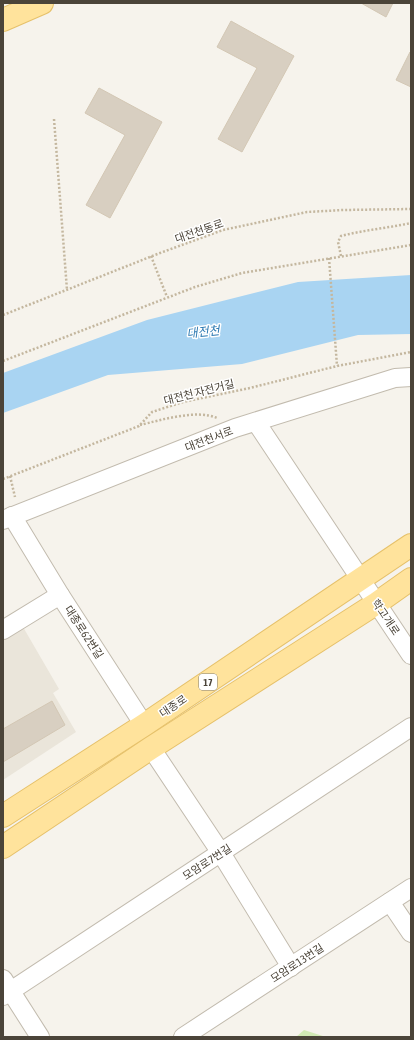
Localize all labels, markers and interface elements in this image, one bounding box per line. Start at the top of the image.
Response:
street label: 대전천동로 [173,217,225,245]
water label: 대전천 [186,323,222,341]
street label: 대전천 자전거길 [162,377,236,407]
street label: 대전천서로 [183,424,235,454]
street label: 학고개로 [370,597,402,637]
street label: 대종로62번길 [62,603,106,661]
road number: 17 [199,674,217,690]
street label: 대종로 [157,693,189,719]
street label: 모암로7번길 [180,842,234,882]
street label: 모암로13번길 [268,941,326,985]

